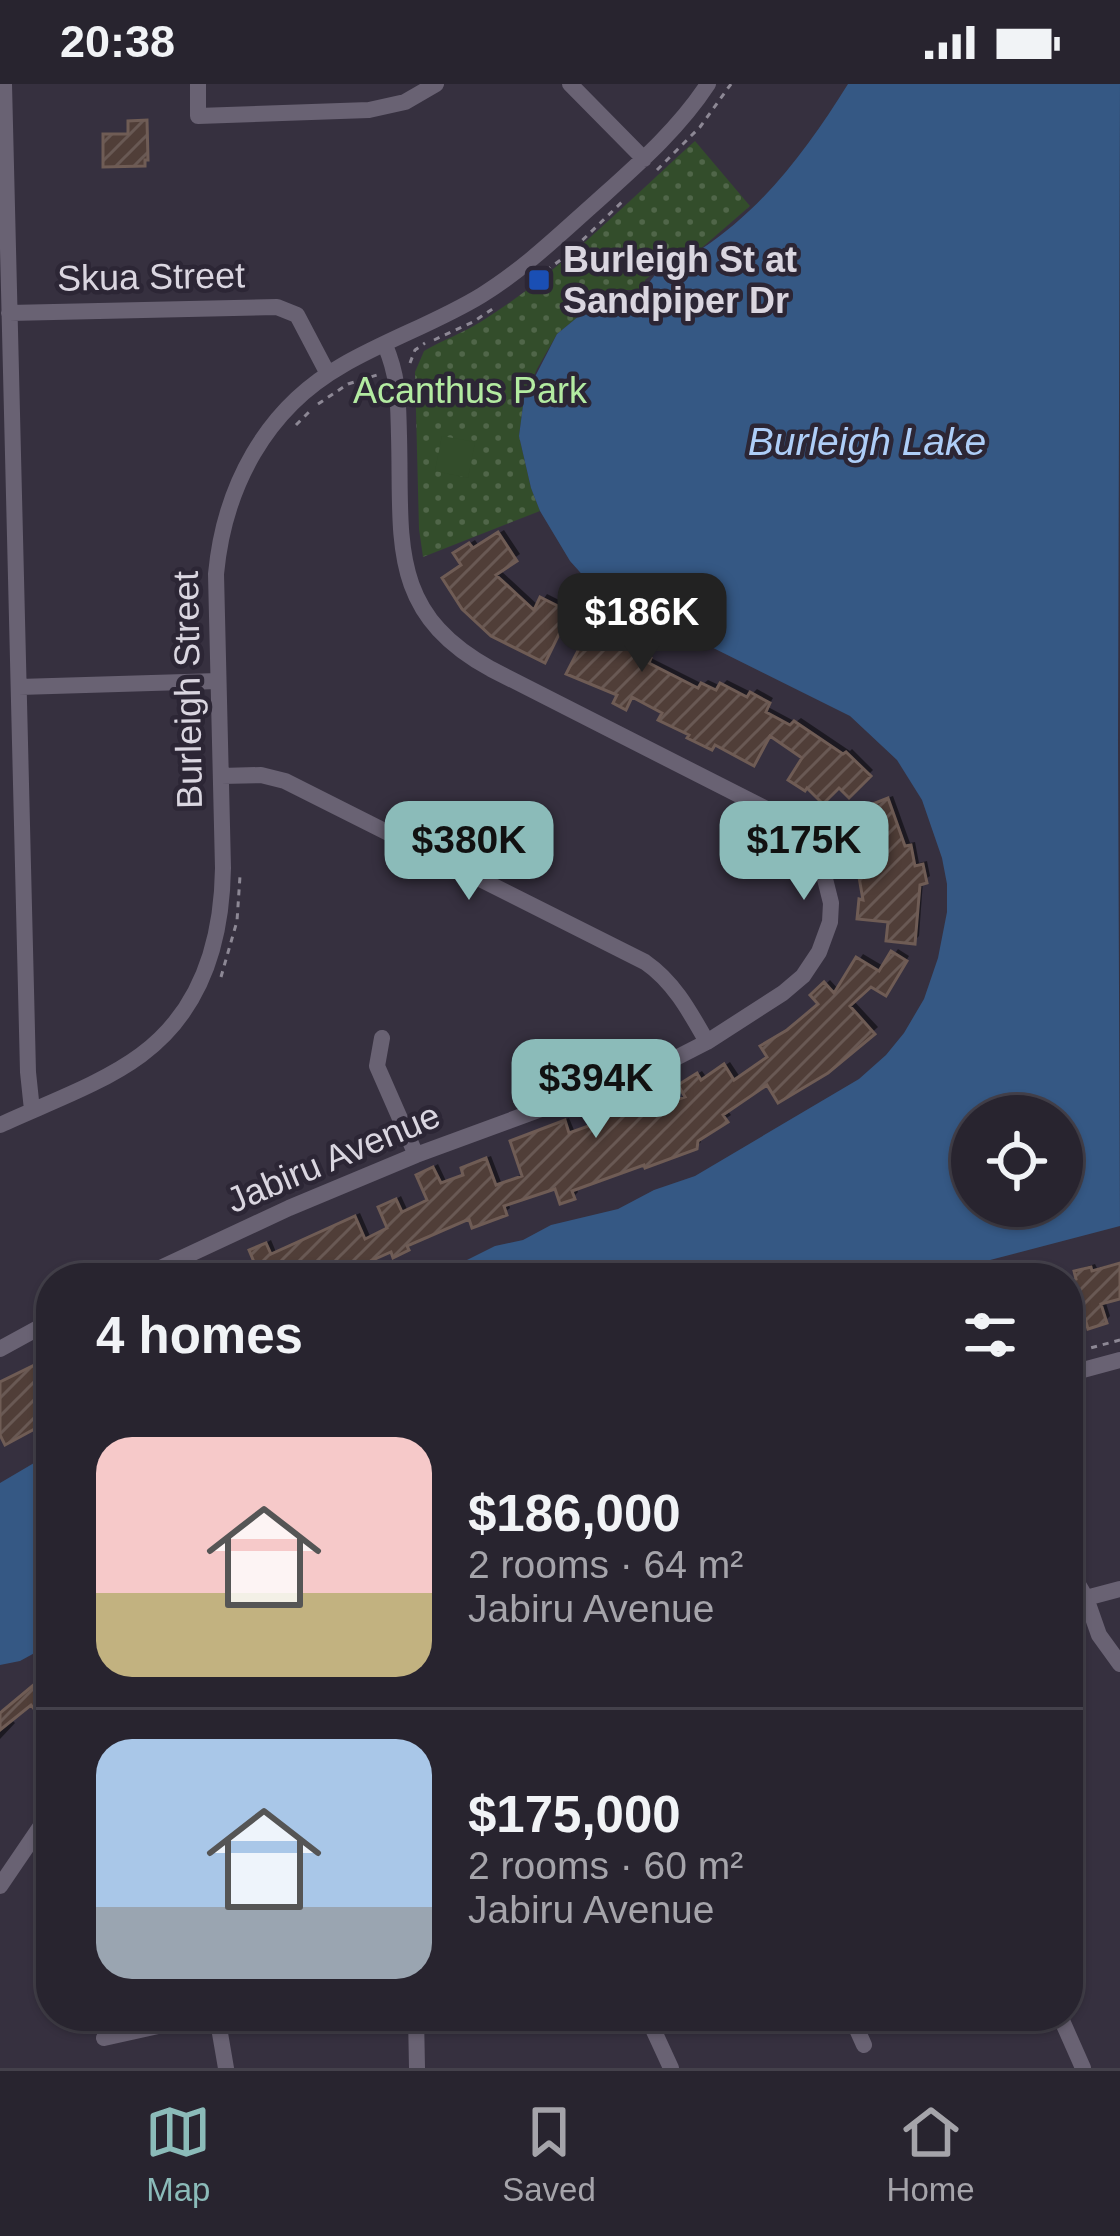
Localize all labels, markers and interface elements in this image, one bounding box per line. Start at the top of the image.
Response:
text: 20:38 [60,16,175,67]
place label: Burleigh St at Sandpiper Dr [563,239,797,321]
street label: Skua Street [57,254,245,299]
marker: Burleigh St at Sandpiper Dr [526,267,552,293]
park label: Acanthus Park [353,370,588,411]
water label: Burleigh Lake [748,420,986,463]
street label: Burleigh Street [165,571,210,809]
pin: $186K [558,573,726,675]
text: $186K [585,590,699,633]
pin: $380K [385,801,553,903]
pin: $175K [720,801,888,903]
text: $380K [412,818,526,861]
text: $175K [747,818,861,861]
pin: $394K [512,1039,680,1141]
text: $394K [539,1056,653,1099]
street label: Jabiru Avenue [220,1094,446,1221]
map controls [951,1095,1083,1227]
button: locate [951,1095,1083,1227]
icon: filters [957,1302,1023,1368]
text: 4 homes [96,1307,303,1364]
icon: home [192,1485,336,1629]
text: $186,000 [468,1485,681,1542]
text: 2 rooms · 64 m² [468,1543,743,1586]
text: Jabiru Avenue [468,1587,714,1630]
text: $175,000 [468,1786,681,1843]
icon: home [192,1787,336,1931]
text: 2 rooms · 60 m² [468,1844,743,1887]
text: Jabiru Avenue [468,1888,714,1931]
tab: Map [145,2099,211,2209]
tab: Saved [502,2099,596,2209]
tab: Home [887,2099,975,2209]

